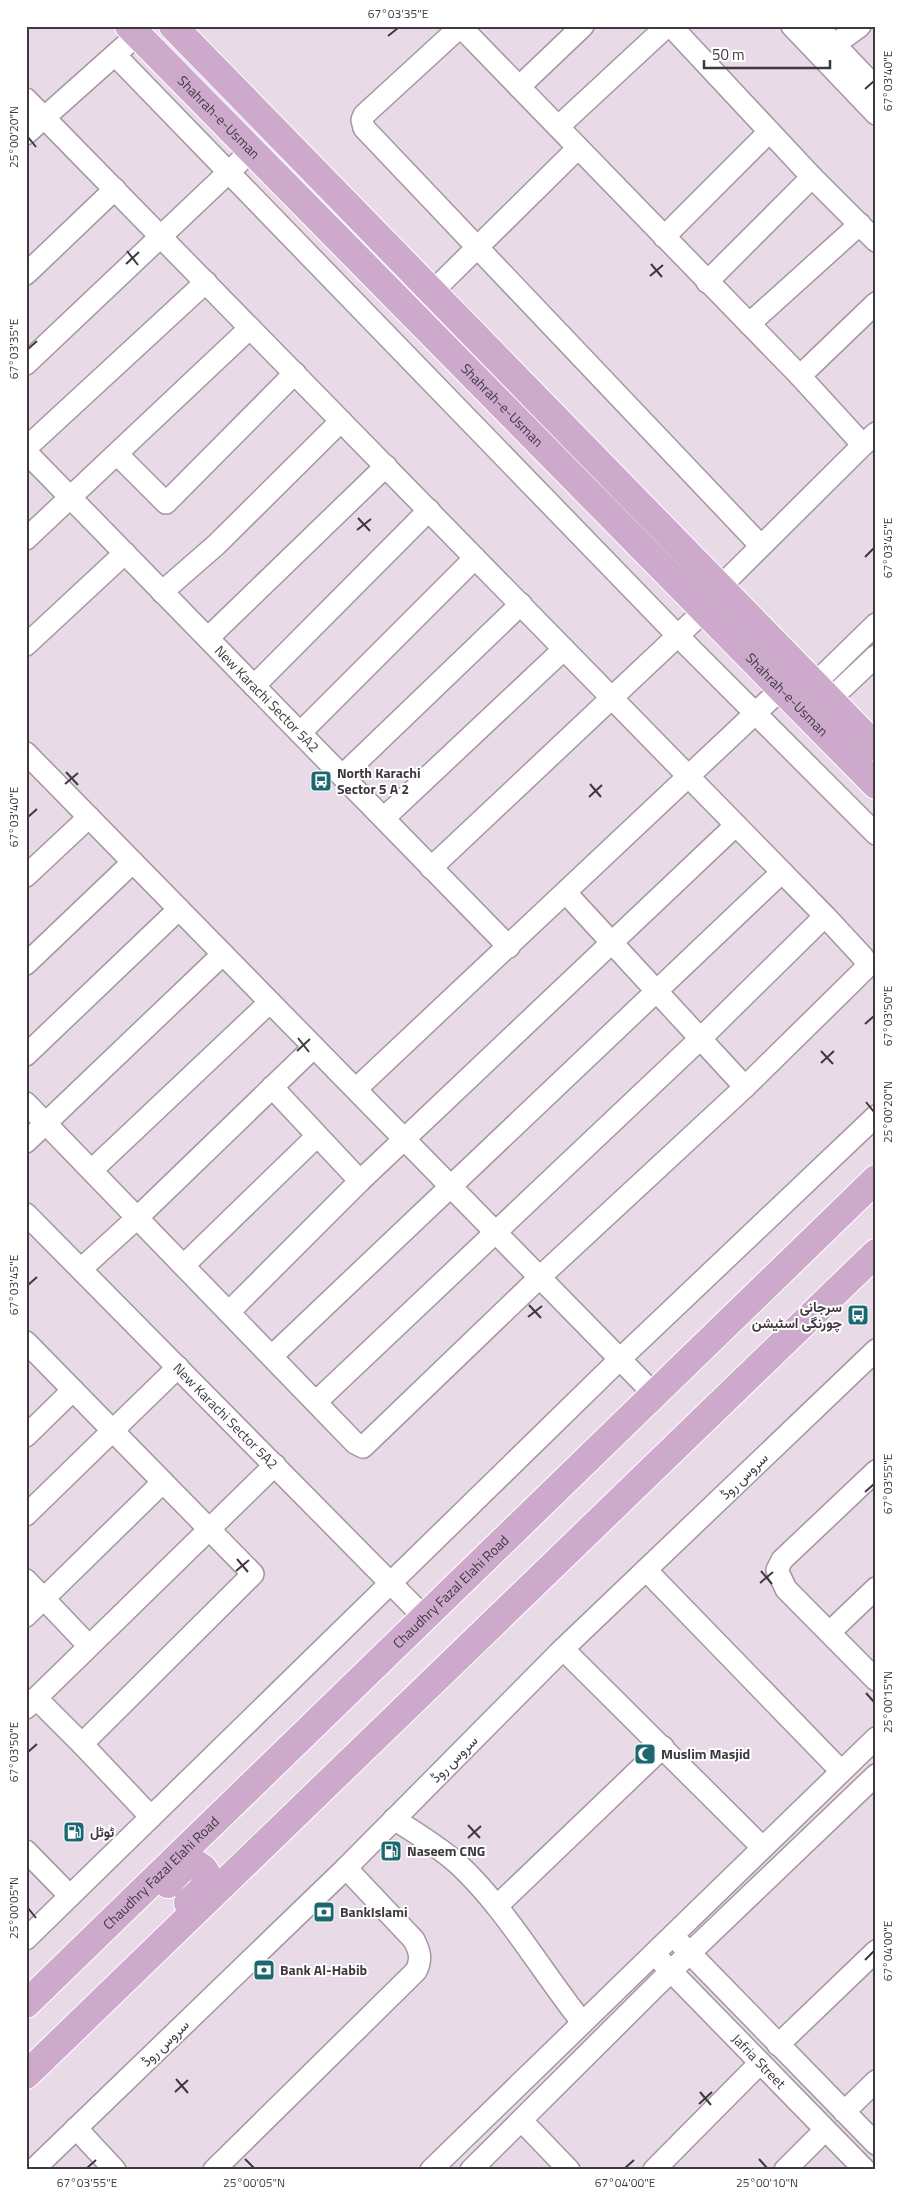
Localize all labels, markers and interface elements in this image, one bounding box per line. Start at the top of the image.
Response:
text: 67°03'35"E [368,4,429,23]
scale bar [704,38,831,70]
text: 50 m [712,43,745,66]
text: 67°03'40"E [878,50,897,111]
street label: Shahrah-e-Usman [173,70,265,164]
text: 25°00'20"N [4,106,23,168]
text: 67°03'35"E [4,318,23,379]
street label: Shahrah-e-Usman [456,358,549,451]
text: 67°03'45"E [878,517,897,578]
street label: New Karachi Sector 5A2 [210,640,324,757]
street label: Shahrah-e-Usman [741,648,833,741]
place label: North Karachi Sector 5 A 2 [337,762,421,799]
bus stop icon: North Karachi Sector 5 A 2 [309,769,333,793]
text: 67°03'40"E [4,786,23,847]
text: 67°03'50"E [878,985,897,1046]
text: 25°00'20"N [878,1081,897,1143]
text: 67°03'45"E [4,1254,23,1315]
place label: سرجانی چورنگی اسٹیشن [752,1296,842,1333]
bus stop icon: سرجانی چورنگی اسٹیشن [846,1303,870,1327]
street label: New Karachi Sector 5A2 [169,1358,283,1474]
street label: سروس روڈ [715,1447,772,1504]
text: 67°03'55"E [878,1453,897,1514]
street label: Chaudhry Fazal Elahi Road [388,1530,513,1653]
text: 25°00'15"N [878,1671,897,1733]
text: 67°03'50"E [4,1721,23,1782]
street label: سروس روڈ [425,1730,482,1787]
mosque icon: Muslim Masjid [633,1742,657,1766]
place label: Muslim Masjid [661,1743,750,1764]
street label: Chaudhry Fazal Elahi Road [98,1811,223,1934]
fuel station icon: ٹوٹل [62,1820,86,1844]
place label: ٹوٹل [90,1821,115,1842]
fuel station icon: Naseem CNG [379,1839,403,1863]
place label: Naseem CNG [407,1840,485,1861]
text: 25°00'05"N [4,1877,23,1939]
bank icon: BankIslami [312,1900,336,1924]
place label: BankIslami [340,1901,408,1922]
text: 67°04'00"E [878,1920,897,1981]
bank icon: Bank Al-Habib [252,1958,276,1982]
place label: Bank Al-Habib [280,1959,367,1980]
street label: سروس روڈ [136,2014,193,2071]
street label: Jafria Street [727,2028,791,2093]
text: 67°03'55"E [57,2173,118,2192]
text: 25°00'05"N [223,2173,285,2192]
text: 67°04'00"E [595,2173,656,2192]
text: 25°00'10"N [736,2173,798,2192]

